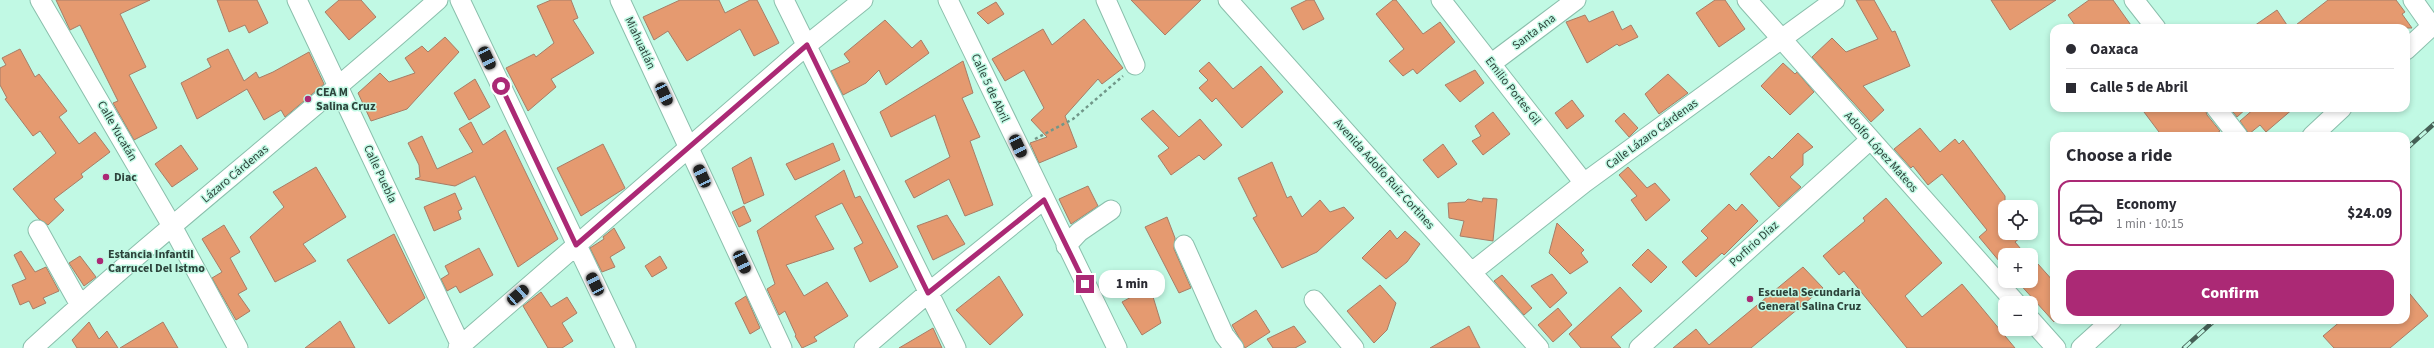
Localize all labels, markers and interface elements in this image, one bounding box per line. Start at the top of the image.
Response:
street label: Santa Ana [1509,10,1559,54]
street label: Miahuatlán [620,14,660,72]
text: Oaxaca [2090,39,2138,60]
car [476,45,498,71]
street label: Calle 5 de Abril [967,51,1013,125]
street label: Emilio Portes Gil [1481,53,1545,129]
route start [492,77,510,95]
text: Calle 5 de Abril [2090,77,2188,98]
car [653,81,675,107]
place label: CEA M Salina Cruz [316,84,376,115]
marker: CEA M Salina Cruz [303,94,313,104]
street label: Calle Lázaro Cárdenas [1602,95,1702,173]
street label: Calle Yucatán [93,98,141,164]
street label: Adolfo López Mateos [1840,108,1922,196]
street label: Avenida Adolfo Ruiz Cortines [1330,115,1438,233]
car [1007,133,1029,159]
street label: Lázaro Cárdenas [198,141,272,207]
street label: Calle Puebla [359,142,401,206]
text: Choose a ride [2066,143,2172,168]
car [691,163,713,189]
place label: Diac [114,169,137,186]
marker: Diac [101,172,111,182]
text: Economy [2116,194,2177,215]
icon: car [2068,195,2104,231]
map controls [1998,200,2038,336]
button: locate [1998,200,2038,240]
text: $24.09 [2347,203,2392,224]
text: 1 min · 10:15 [2116,215,2184,233]
street label: Porfirio Díaz [1726,217,1782,271]
place label: Estancia Infantil Carrucel Del Istmo [108,246,205,277]
button: + [1998,248,2038,288]
car [731,249,753,275]
marker: Estancia Infantil Carrucel Del Istmo [95,256,105,266]
callout: 1 min [1099,270,1165,298]
button: Confirm [2066,270,2394,316]
car [584,271,606,297]
route end [1076,275,1094,293]
text: 1 min [1116,275,1148,293]
car [505,283,531,307]
place label: Escuela Secundaria General Salina Cruz [1758,284,1861,315]
marker: Escuela Secundaria General Salina Cruz [1745,294,1755,304]
button: − [1998,296,2038,336]

